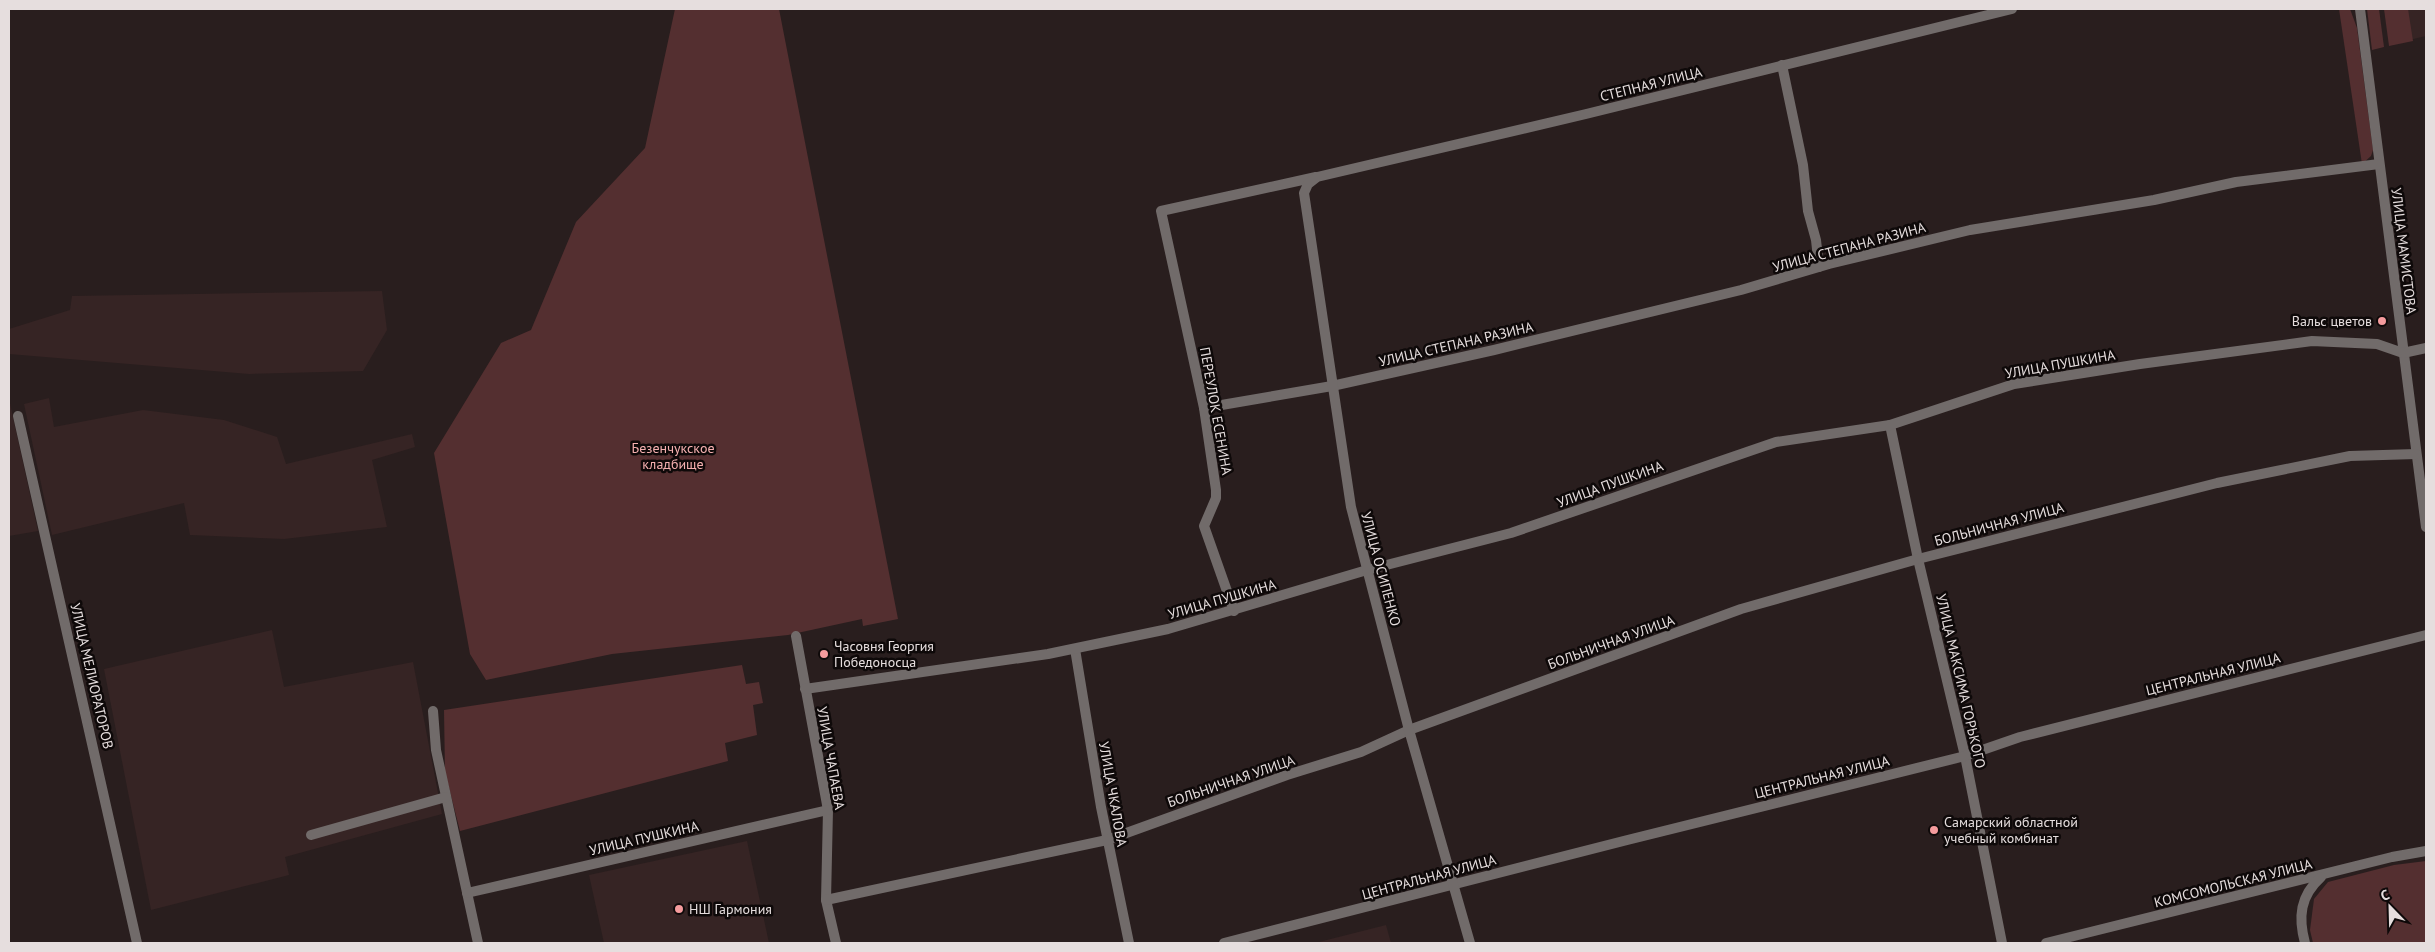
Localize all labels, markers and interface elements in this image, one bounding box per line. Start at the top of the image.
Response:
street label: СТЕПНАЯ УЛИЦА [1598,62,1705,105]
street label: УЛИЦА МАМИСТОВА [2387,187,2421,316]
street label: УЛИЦА СТЕПАНА РАЗИНА [1771,218,1928,276]
place label: Вальс цветов [2292,312,2372,330]
marker: Вальс цветов [2376,315,2388,327]
street label: УЛИЦА СТЕПАНА РАЗИНА [1377,317,1536,371]
street label: УЛИЦА ПУШКИНА [2004,345,2117,383]
street label: ПЕРЕУЛОК ЕСЕНИНА [1196,346,1236,477]
park label: Безенчукское кладбище [631,439,715,473]
street label: УЛИЦА ПУШКИНА [1555,456,1666,512]
street label: БОЛЬНИЧНАЯ УЛИЦА [1932,498,2067,550]
street label: УЛИЦА ОСИПЕНКО [1357,510,1405,628]
street label: УЛИЦА ПУШКИНА [1166,575,1279,623]
street label: УЛИЦА МАКСИМА ГОРЬКОГО [1932,592,1990,770]
street label: УЛИЦА МЕЛИОРАТОРОВ [66,601,118,751]
street label: БОЛЬНИЧНАЯ УЛИЦА [1545,610,1678,673]
place label: Часовня Георгия Победоносца [834,637,934,671]
marker: Часовня Георгия Победоносца [818,648,830,660]
street label: ЦЕНТРАЛЬНАЯ УЛИЦА [2144,648,2283,699]
street label: УЛИЦА ЧАПАЕВА [813,705,849,812]
street label: УЛИЦА ЧКАЛОВА [1095,740,1131,849]
street label: БОЛЬНИЧНАЯ УЛИЦА [1165,751,1298,811]
street label: ЦЕНТРАЛЬНАЯ УЛИЦА [1753,751,1892,802]
place label: Самарский областной учебный комбинат [1944,813,2078,847]
street label: УЛИЦА ПУШКИНА [588,817,701,859]
marker: Самарский областной учебный комбинат [1928,824,1940,836]
street label: ЦЕНТРАЛЬНАЯ УЛИЦА [1360,850,1499,904]
street label: КОМСОМОЛЬСКАЯ УЛИЦА [2152,854,2315,911]
north arrow [2365,882,2415,932]
text: С [2378,885,2392,905]
place label: НШ Гармония [689,900,772,918]
marker: НШ Гармония [673,903,685,915]

